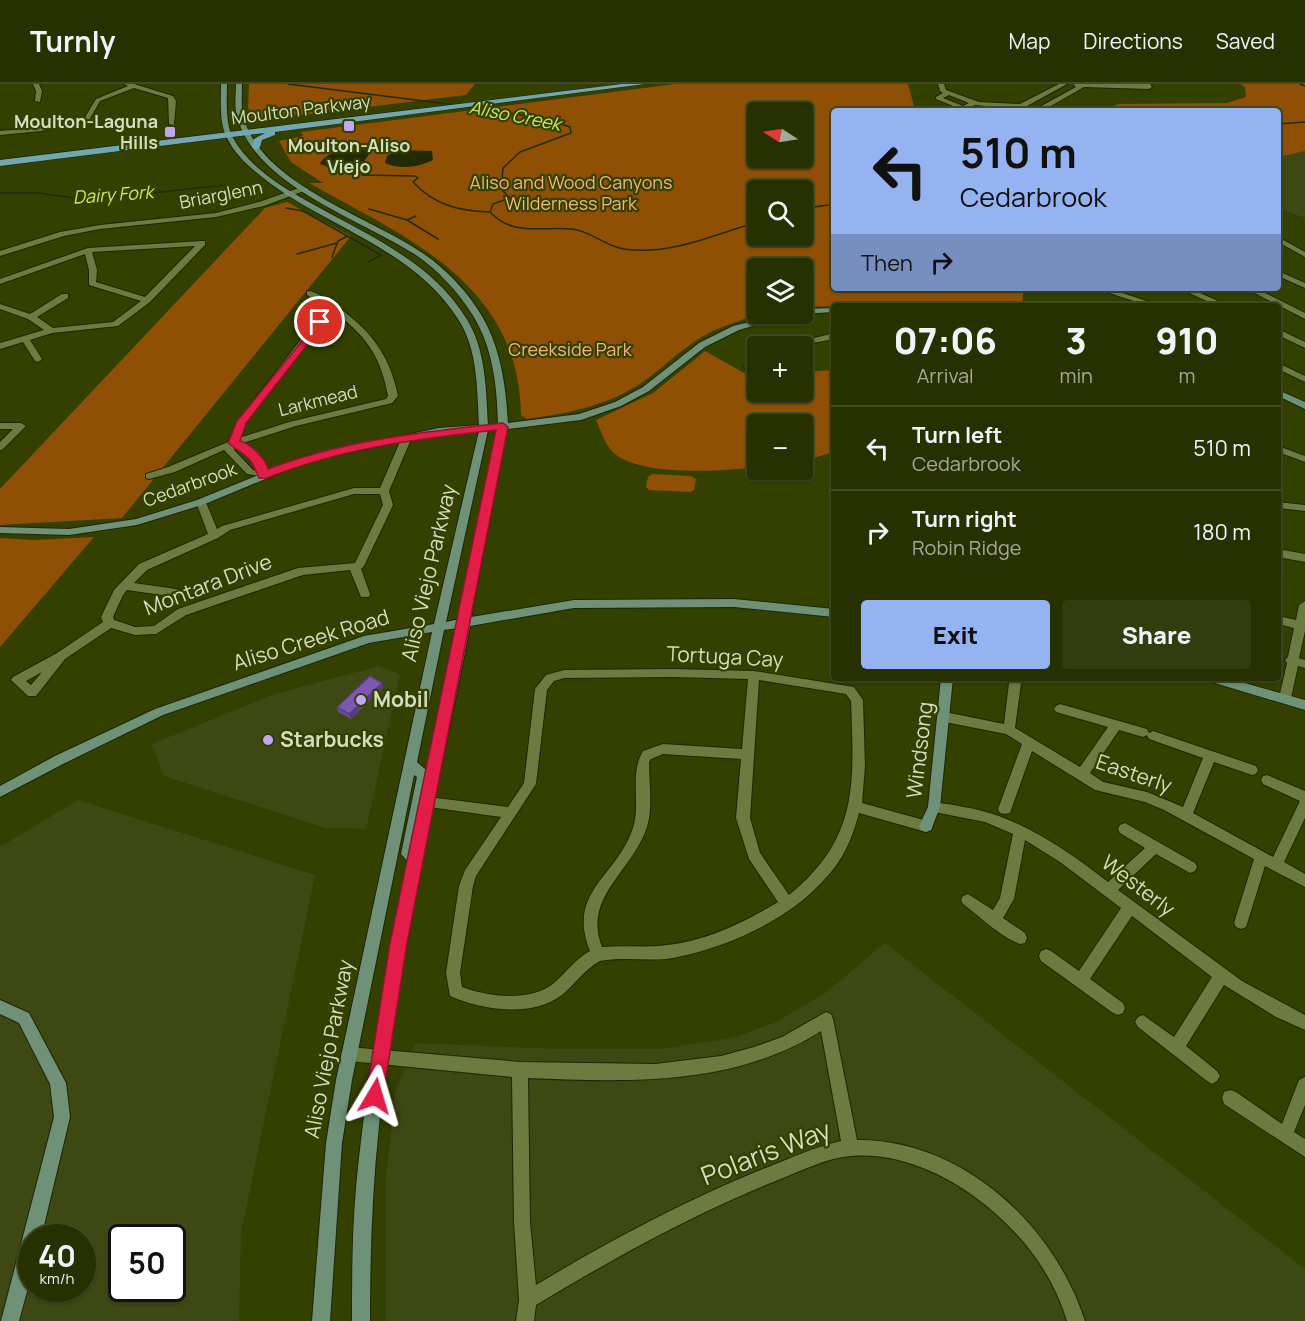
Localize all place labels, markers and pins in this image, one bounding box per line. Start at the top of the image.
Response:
place label: Moulton-Laguna Hills [14,109,158,154]
marker: Moulton-Aliso Viejo [342,119,356,133]
marker: Moulton-Laguna Hills [163,125,177,139]
place label: Moulton-Aliso Viejo [288,133,410,178]
pin [294,296,345,347]
place label: Mobil [373,685,429,713]
marker: Mobil [354,693,368,707]
place label: Starbucks [280,725,384,753]
marker: Starbucks [261,733,275,747]

